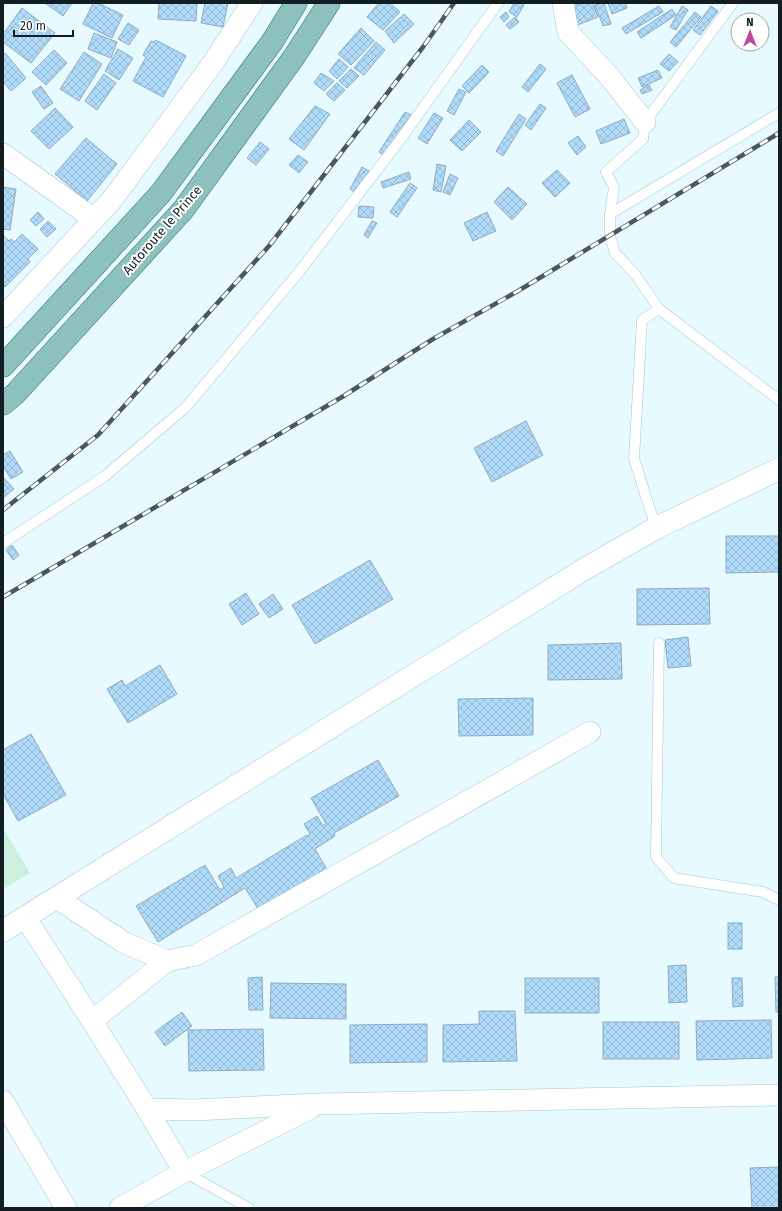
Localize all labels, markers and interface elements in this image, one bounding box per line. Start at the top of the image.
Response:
scale bar [14,12,73,38]
north arrow [730,12,770,52]
text: N [746,16,754,29]
text: 20 m [20,19,46,33]
street label: Autoroute le Prince [119,183,205,277]

